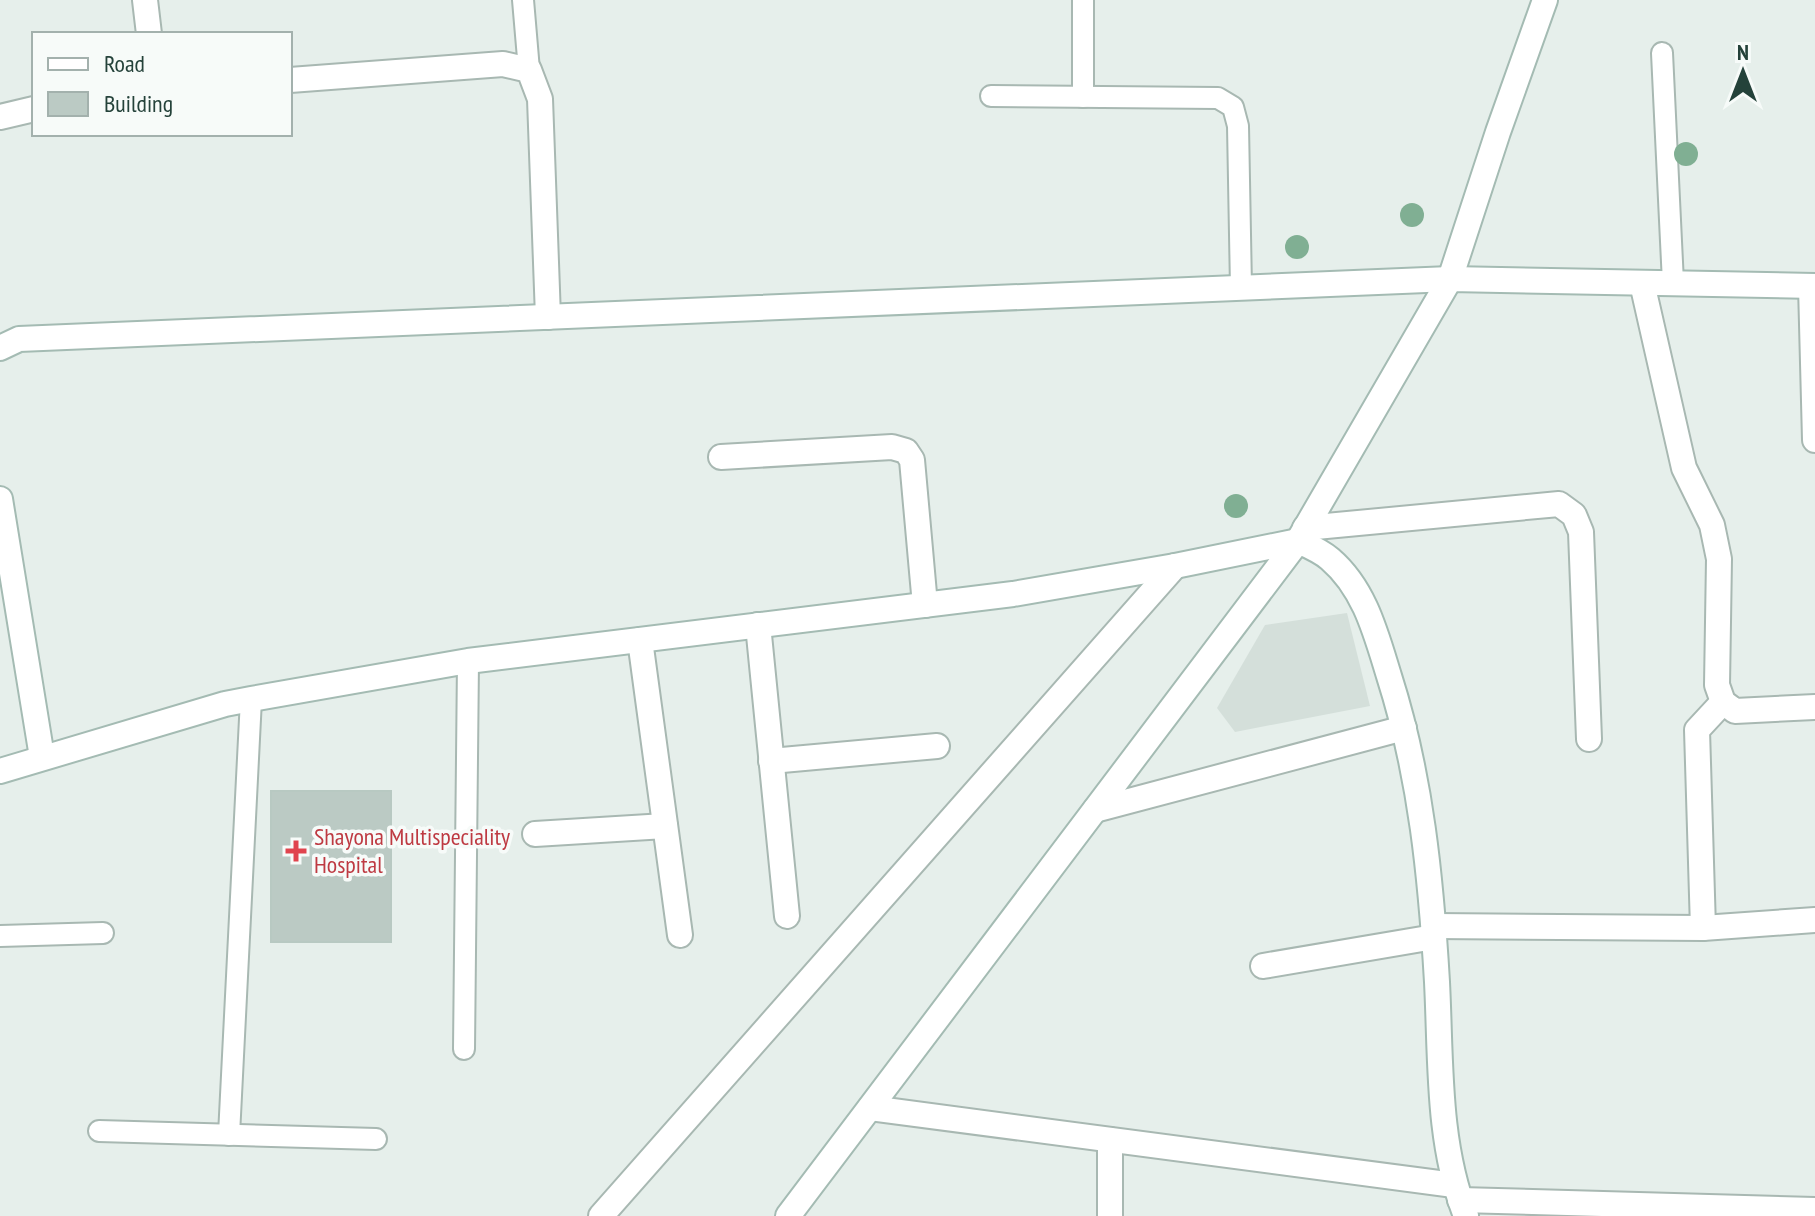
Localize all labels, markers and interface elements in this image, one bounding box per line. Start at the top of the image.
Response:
legend [32,32,292,136]
north arrow [1703,32,1783,112]
text: N [1737,38,1749,66]
text: Road [104,48,145,79]
text: Building [104,88,173,119]
place label: Shayona Multispeciality Hospital [314,821,510,880]
marker: Shayona Multispeciality Hospital [285,840,307,862]

